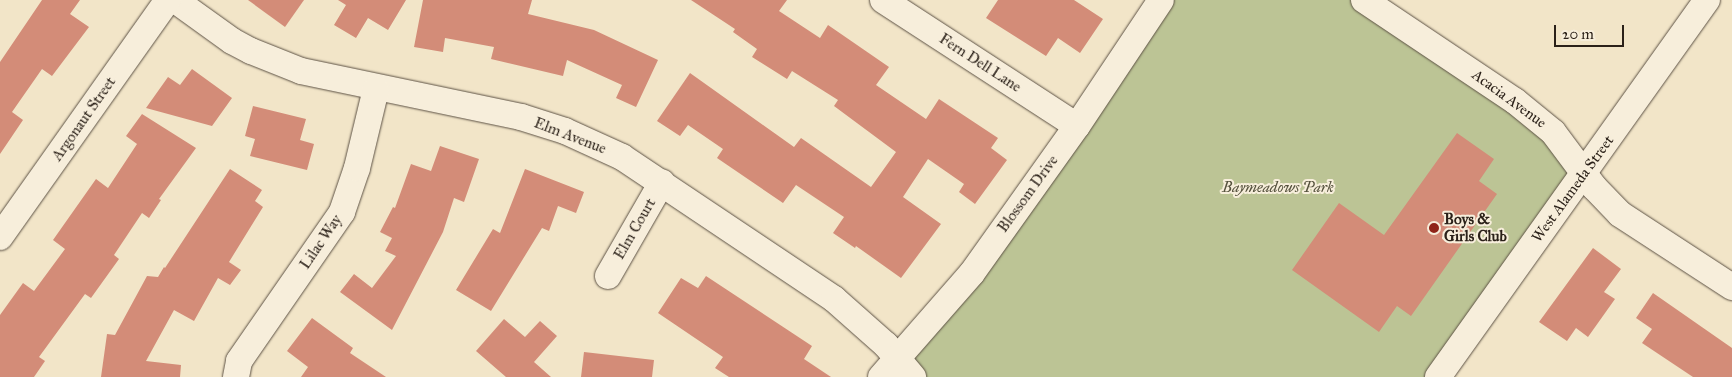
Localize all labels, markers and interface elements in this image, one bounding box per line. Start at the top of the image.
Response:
scale bar [1557,15,1627,47]
text: 20 m [1562,25,1594,43]
street label: Fern Dell Lane [936,30,1024,96]
street label: Acacia Avenue [1468,66,1550,132]
street label: Argonaut Street [48,73,120,165]
street label: Elm Avenue [531,114,609,158]
street label: West Alameda Street [1528,132,1618,246]
street label: Blossom Drive [994,152,1062,236]
park label: Baymeadows Park [1222,179,1334,197]
street label: Elm Court [610,195,660,263]
place label: Boys & Girls Club [1444,210,1507,245]
street label: Lilac Way [296,211,346,273]
marker: Boys & Girls Club [1428,222,1440,234]

